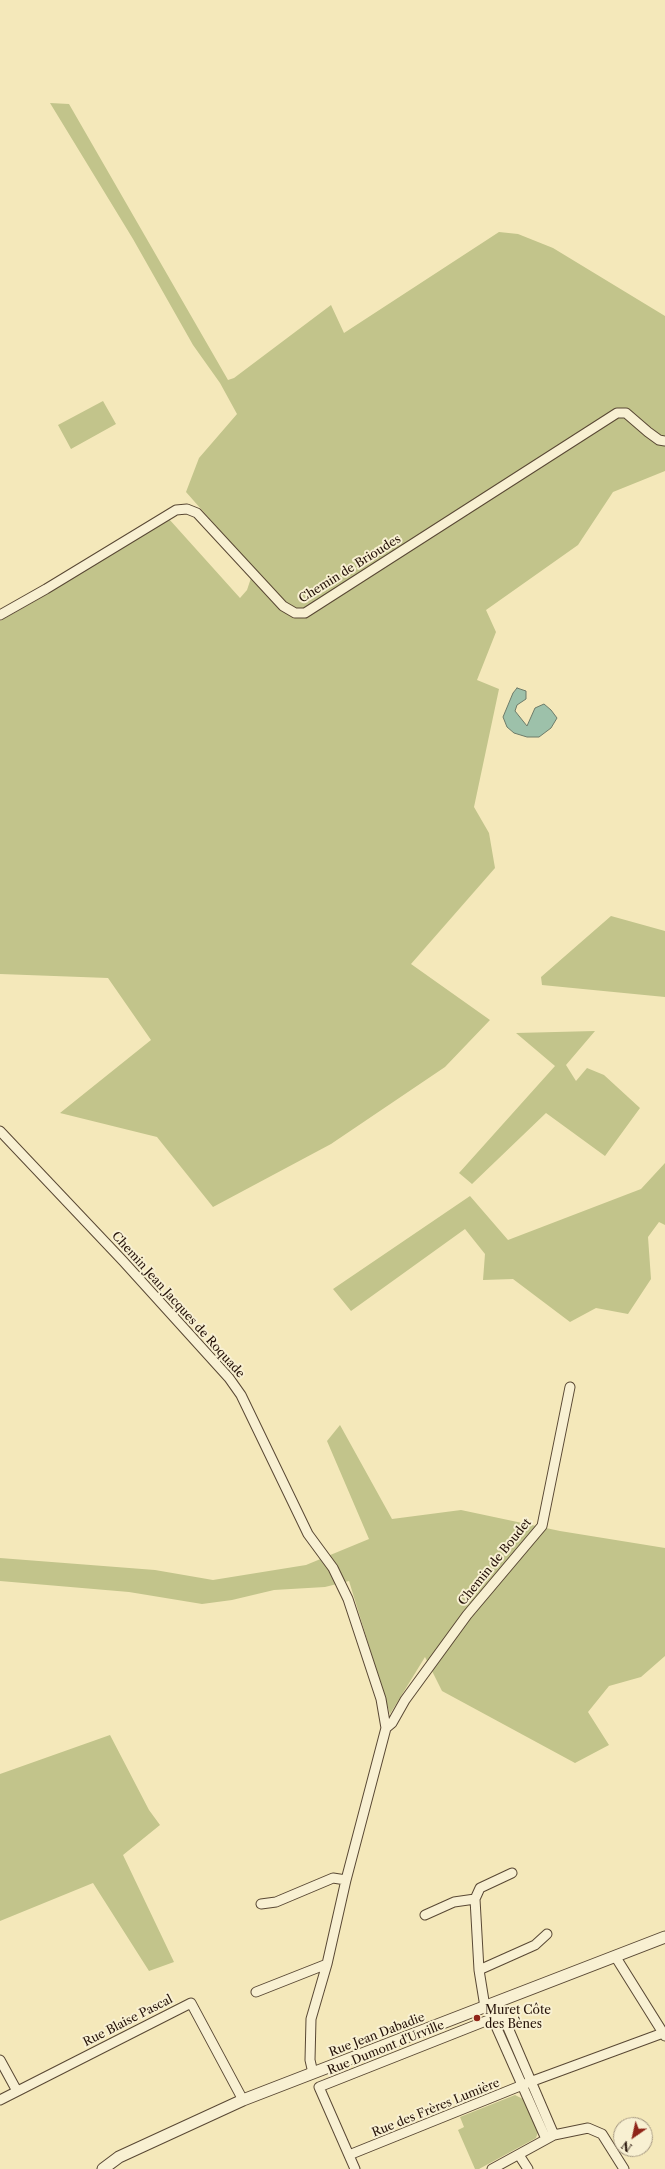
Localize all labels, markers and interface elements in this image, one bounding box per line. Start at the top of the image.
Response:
street label: Chemin de Brioudes [296,532,404,606]
street label: Chemin Jean Jacques de Roquade [109,1229,247,1381]
street label: Chemin de Boudet [456,1516,534,1608]
street label: Rue Blaise Pascal [81,1992,175,2050]
place label: Muret Côte des Bènes [485,2004,551,2032]
street label: Rue Jean Dabadie [327,2010,427,2060]
marker: Muret Côte des Bènes [472,2013,482,2023]
street label: Rue Dumont d'Urville [326,2018,446,2078]
street label: Rue des Frères Lumière [370,2076,502,2140]
north arrow [613,2117,653,2157]
text: N [619,2138,635,2155]

